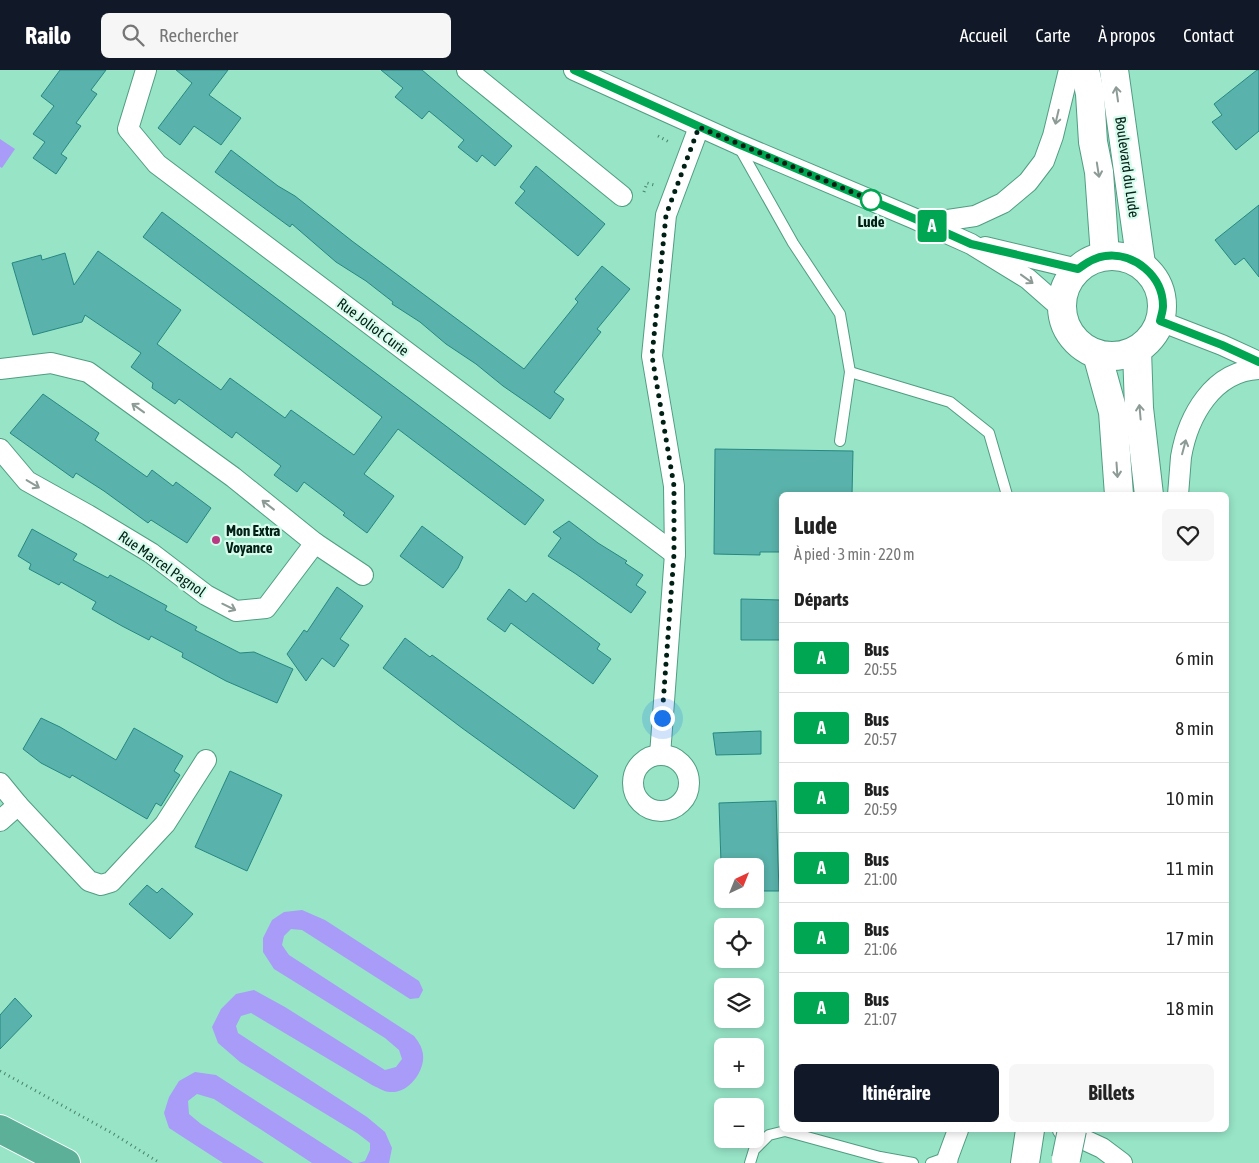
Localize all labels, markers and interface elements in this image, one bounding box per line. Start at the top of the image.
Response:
search box [101,13,451,58]
icon: search [119,21,147,49]
text: Railo [25,22,71,49]
text: Rechercher [159,24,238,46]
text: Accueil [960,25,1008,46]
text: Carte [1036,25,1070,46]
text: À propos [1098,25,1155,46]
text: Contact [1183,25,1234,46]
one-way arrow [1112,87,1122,103]
one-way arrow [1052,109,1061,125]
street label: Boulevard du Lude [1112,115,1143,219]
one-way arrow [1093,162,1103,178]
marker: Lude [860,189,882,211]
line badge: A [916,210,948,242]
place label: Lude [858,213,885,230]
text: A [928,215,936,236]
one-way arrow [1020,274,1034,284]
street label: Rue Joliot Curie [334,294,413,359]
one-way arrow [131,403,145,413]
one-way arrow [1135,404,1145,420]
one-way arrow [1180,439,1189,455]
one-way arrow [1112,462,1121,478]
one-way arrow [26,478,40,489]
one-way arrow [262,500,275,511]
button: heart [1162,509,1214,561]
text: Lude [794,512,837,539]
place label: Mon Extra Voyance [225,522,280,556]
street label: Rue Marcel Pagnol [116,527,209,600]
marker: Mon Extra Voyance [210,534,222,546]
text: À pied · 3 min · 220 m [794,545,915,563]
text: Départs [794,588,849,610]
one-way arrow [222,602,237,612]
text: Bus [864,638,889,660]
text: A [817,647,826,668]
text: 6 min [1175,647,1214,669]
text: 20:55 [864,660,897,678]
your location [650,706,675,731]
text: Bus [864,708,889,730]
text: A [817,717,826,738]
text: 8 min [1175,717,1214,739]
text: 20:57 [864,730,897,748]
text: Bus [864,778,889,800]
text: A [817,787,826,808]
text: 10 min [1166,787,1214,809]
text: 20:59 [864,800,897,818]
text: Bus [864,848,889,870]
text: A [817,857,826,878]
text: 11 min [1166,857,1214,879]
north arrow [714,858,764,908]
map controls [714,858,764,1148]
text: 21:00 [864,870,897,888]
button: locate [714,918,764,968]
text: Bus [864,918,889,940]
text: A [817,927,826,948]
text: 17 min [1166,927,1214,949]
text: 21:06 [864,940,897,958]
button: layers [714,978,764,1028]
text: Bus [864,988,889,1010]
text: A [817,997,826,1018]
text: 18 min [1166,997,1214,1019]
text: 21:07 [864,1010,897,1028]
button: + [714,1038,764,1088]
button: Itinéraire [794,1064,999,1122]
button: Billets [1009,1064,1214,1122]
button: − [714,1098,764,1148]

